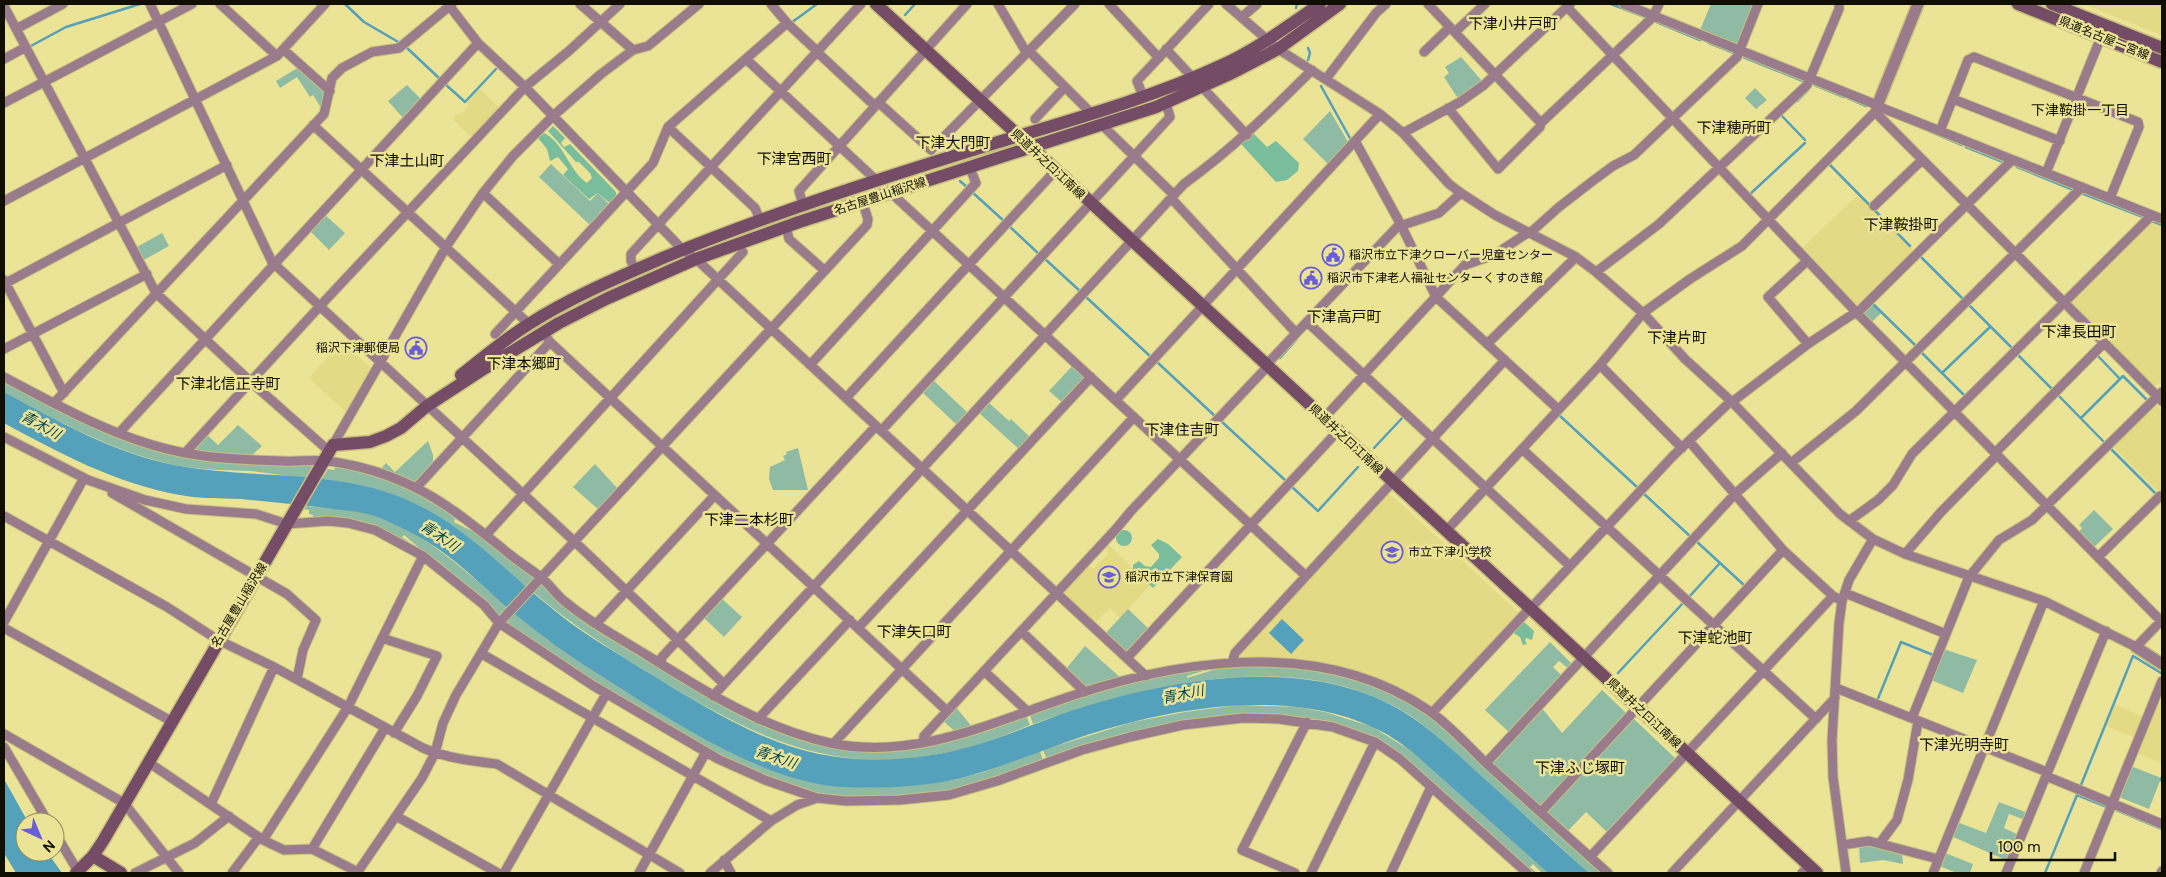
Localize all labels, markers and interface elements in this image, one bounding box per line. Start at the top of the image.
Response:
street label: 県道名古屋一宮線 [2056,13,2152,63]
district label: 下津小井戸町 [1468,14,1558,34]
district label: 下津鞍掛一丁目 [2031,101,2129,119]
district label: 下津穂所町 [1696,118,1772,138]
street label: 県道井之口江南線 [1007,125,1089,203]
district label: 下津大門町 [915,133,991,153]
district label: 下津宮西町 [756,149,832,169]
district label: 下津土山町 [369,151,445,171]
street label: 名古屋豊山稲沢線 [832,174,928,218]
district label: 下津鞍掛町 [1863,215,1939,235]
public building icon: 稲沢市立下津クローバー児童センター [1321,243,1345,267]
place label: 稲沢市立下津クローバー児童センター [1349,247,1553,263]
public building icon: 稲沢市下津老人福祉センターくすのき館 [1299,266,1323,290]
place label: 稲沢市下津老人福祉センターくすのき館 [1327,270,1543,286]
district label: 下津高戸町 [1306,307,1382,327]
district label: 下津長田町 [2041,322,2117,342]
district label: 下津片町 [1647,328,1707,348]
public building icon: 稲沢下津郵便局 [404,336,428,360]
place label: 稲沢下津郵便局 [316,340,400,356]
district label: 下津本郷町 [486,354,562,374]
district label: 下津北信正寺町 [175,374,281,394]
street label: 県道井之口江南線 [1305,400,1387,478]
water label: 青木川 [18,407,65,444]
district label: 下津住吉町 [1144,420,1220,440]
district label: 下津二本杉町 [704,510,794,530]
water label: 青木川 [418,517,464,556]
school or university icon: 市立下津小学校 [1380,540,1404,564]
place label: 市立下津小学校 [1408,544,1492,560]
street label: 名古屋豊山稲沢線 [207,560,271,650]
school or university icon: 稲沢市立下津保育園 [1097,565,1121,589]
place label: 稲沢市立下津保育園 [1125,569,1233,585]
district label: 下津矢口町 [876,622,952,642]
district label: 下津蛇池町 [1677,628,1753,648]
street label: 県道井之口江南線 [1603,674,1685,752]
water label: 青木川 [1161,681,1207,707]
district label: 下津光明寺町 [1919,735,2009,755]
water label: 青木川 [753,742,801,773]
district label: 下津ふじ塚町 [1535,758,1625,778]
north arrow [15,812,65,862]
scale bar [1991,830,2115,862]
text: N [39,836,59,856]
text: 100 m [1998,837,2041,857]

